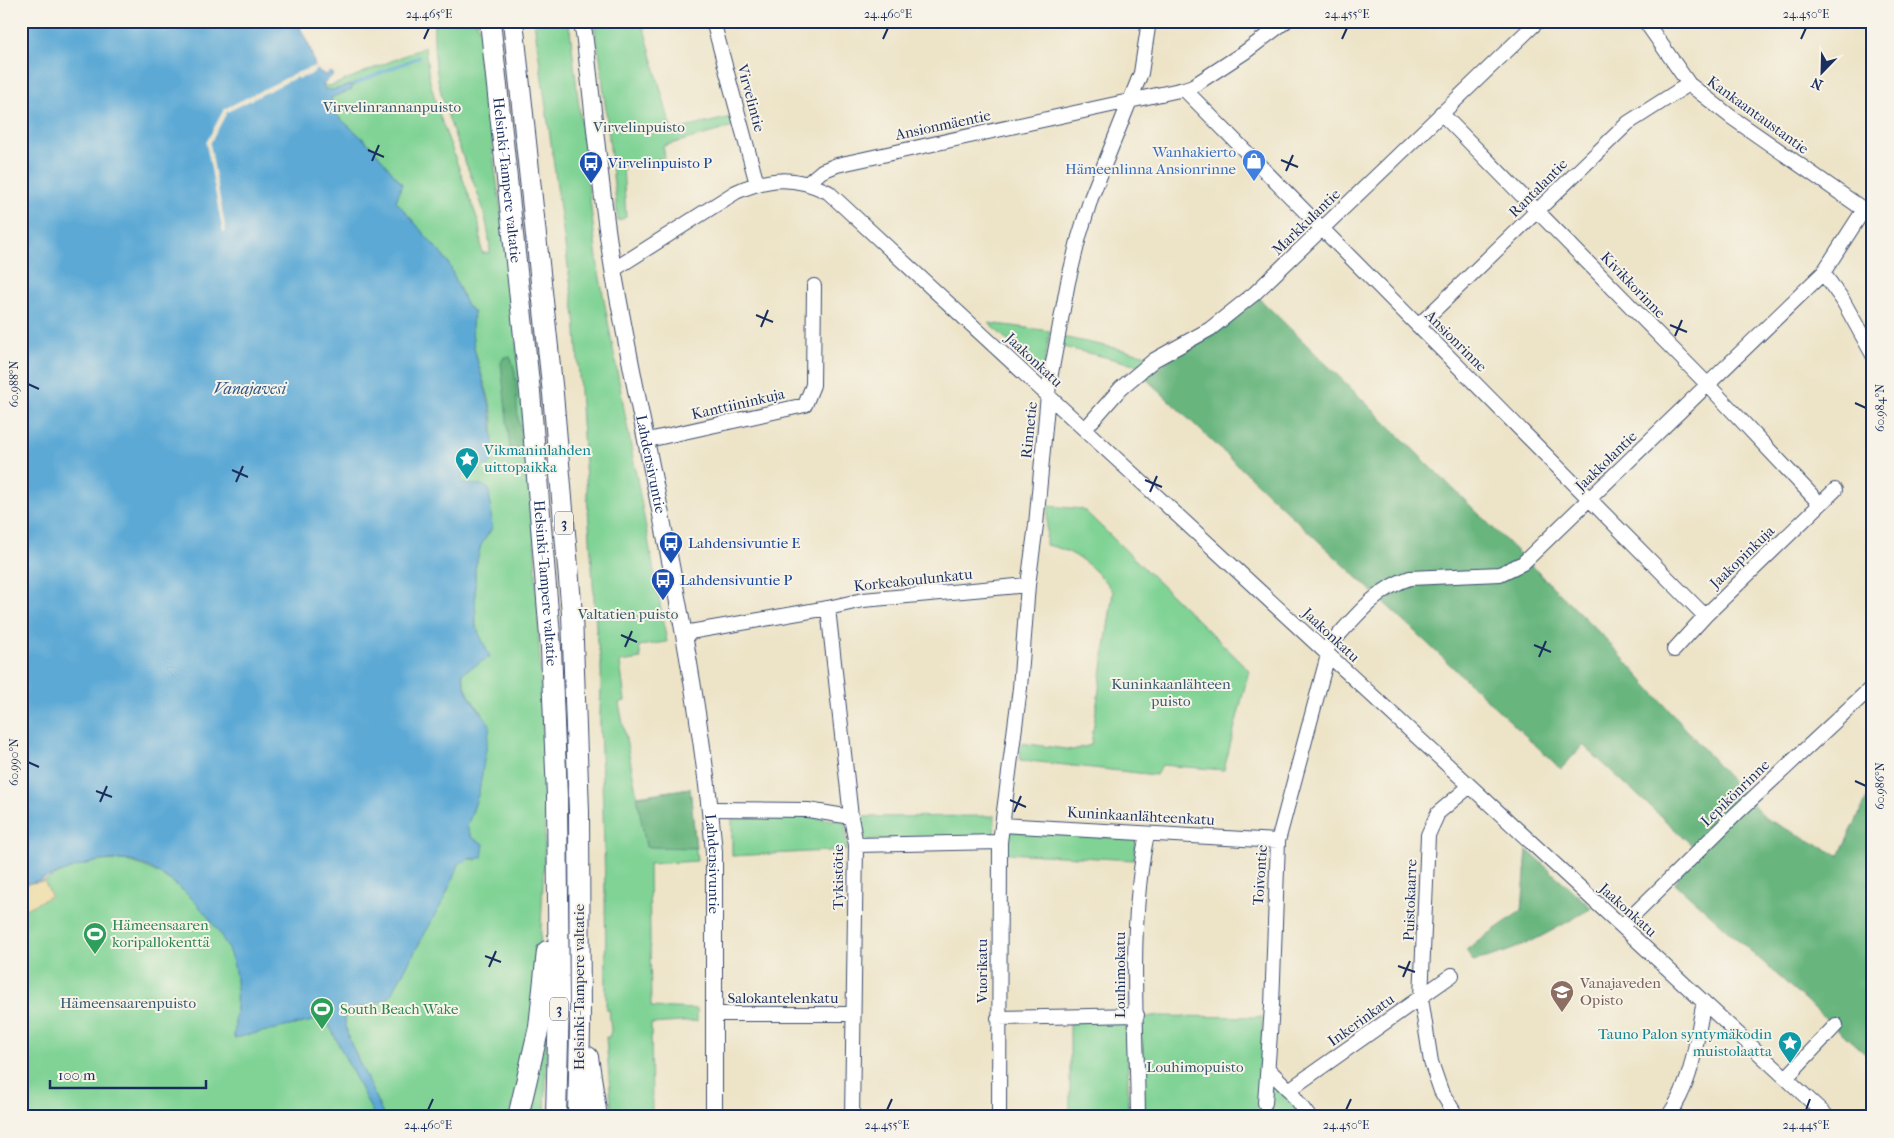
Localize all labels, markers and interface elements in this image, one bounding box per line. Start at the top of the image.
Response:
text: 24.465°E [406,7,452,21]
text: 24.460°E [864,7,912,21]
text: 24.455°E [1325,7,1369,21]
text: 24.450°E [1783,7,1829,21]
north arrow [1796,48,1846,98]
street label: Virvelintie [733,61,769,134]
street label: Kankaantaustantie [1704,72,1813,158]
text: N [1809,73,1825,93]
street label: Helsinki-Tampere valtatie [489,96,525,264]
park label: Virvelinrannanpuisto [322,98,462,116]
street label: Ansionmäentie [893,106,993,144]
park label: Virvelinpuisto [592,118,685,136]
place label: Wanhakierto Hämeenlinna Ansionrinne [1065,143,1237,178]
shop icon: Wanhakierto Hämeenlinna Ansionrinne [1241,148,1267,182]
bus stop icon: Virvelinpuisto P [578,150,604,184]
place label: Virvelinpuisto P [607,154,712,172]
street label: Rantalantie [1505,154,1572,221]
street label: Markkulantie [1268,185,1344,259]
street label: Kivikkorinne [1597,248,1670,322]
street label: Ansionrinne [1421,306,1491,376]
street label: Jaakonkatu [1001,328,1067,391]
text: 60.988°N [7,360,21,408]
water label: Vanajavesi [214,379,287,398]
street label: Kanttiininkuja [690,384,787,423]
text: 60.984°N [1873,384,1887,432]
street label: Rinnetie [1017,400,1041,459]
street label: Lahdensivuntie [632,413,670,516]
street label: Jaakkolantie [1571,427,1641,495]
place label: Vikmaninlahden uittopaikka [483,441,591,476]
place icon: Vikmaninlahden uittopaikka [454,446,480,480]
street label: Helsinki-Tampere valtatie [530,499,561,667]
road number: 3 [555,512,573,534]
street label: Jaakopinkuja [1705,521,1779,593]
bus stop icon: Lahdensivuntie E [658,530,684,564]
place label: Lahdensivuntie E [688,534,801,552]
street label: Korkeakoulunkatu [853,565,974,595]
bus stop icon: Lahdensivuntie P [650,567,676,601]
place label: Lahdensivuntie P [680,571,792,589]
street label: Jaakonkatu [1298,603,1364,666]
park label: Valtatien puisto [577,605,679,623]
park label: Kuninkaanlähteen puisto [1111,675,1231,710]
text: 60.990°N [7,738,21,786]
street label: Lepikönrinne [1697,755,1773,830]
text: 60.986°N [1873,762,1887,810]
street label: Kuninkaanlähteenkatu [1067,803,1216,829]
street label: Lahdensivuntie [701,813,723,915]
street label: Toivontie [1249,843,1271,906]
street label: Tykistötie [829,844,847,910]
street label: Puistokaarre [1400,858,1420,941]
street label: Jaakonkatu [1595,879,1661,941]
street label: Helsinki-Tampere valtatie [570,903,588,1070]
place label: Hämeensaaren koripallokenttä [112,916,211,951]
sports icon: Hämeensaaren koripallokenttä [82,921,108,955]
street label: Louhimokatu [1111,931,1129,1018]
street label: Vuorikatu [973,938,991,1004]
place label: Vanajaveden Opisto [1579,974,1661,1009]
school or university icon: Vanajaveden Opisto [1549,979,1575,1013]
street label: Salokantelenkatu [728,989,839,1007]
street label: Inkerinkatu [1324,990,1398,1050]
park label: Hämeensaarenpuisto [60,994,196,1012]
sports icon: South Beach Wake [309,996,335,1030]
road number: 3 [550,998,568,1021]
place label: South Beach Wake [340,1000,459,1018]
place label: Tauno Palon syntymäkodin muistolaatta [1598,1025,1773,1060]
place icon: Tauno Palon syntymäkodin muistolaatta [1777,1030,1803,1064]
scale bar [50,1058,206,1090]
park label: Louhimopuisto [1146,1058,1244,1076]
text: 100 m [58,1066,96,1084]
text: 24.460°E [404,1118,452,1132]
text: 24.455°E [865,1118,909,1132]
text: 24.450°E [1323,1118,1369,1132]
text: 24.445°E [1783,1118,1830,1132]

